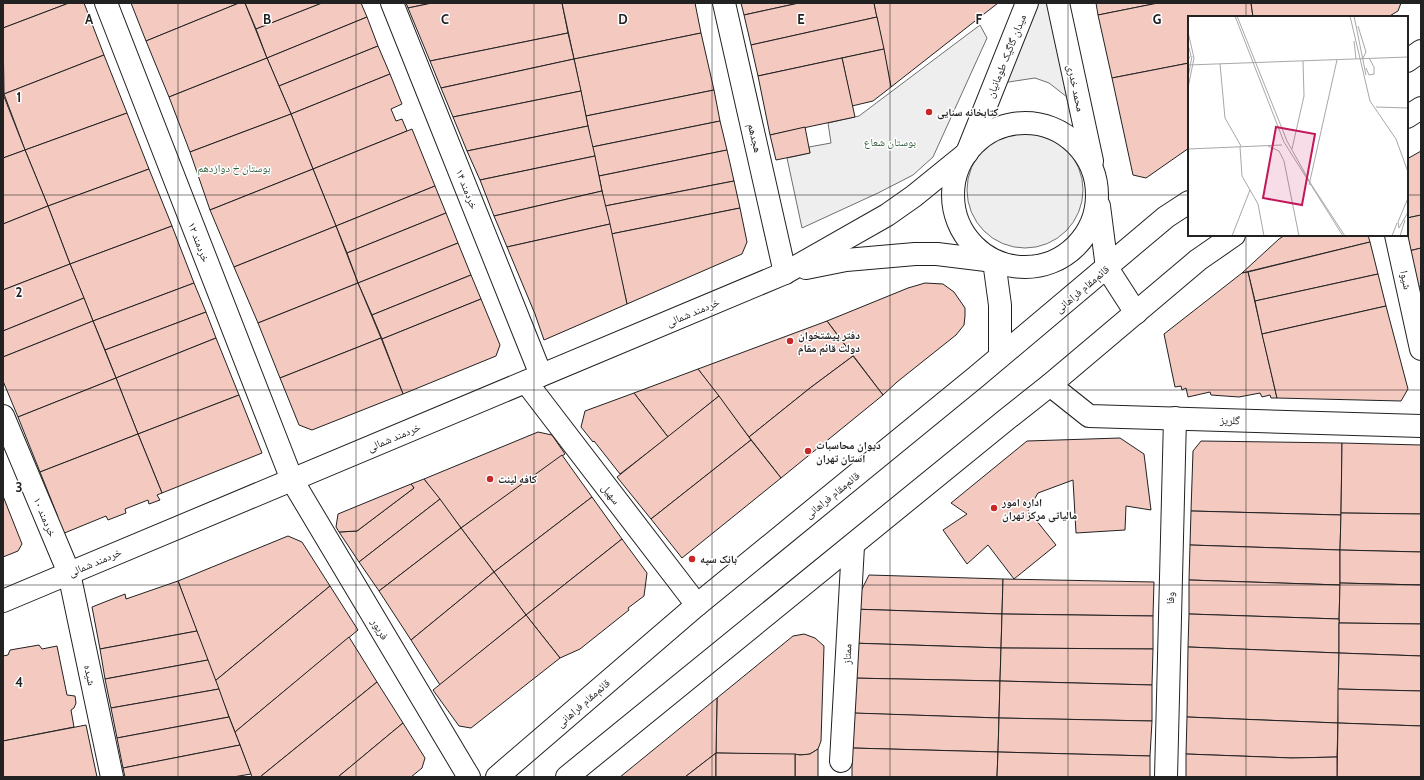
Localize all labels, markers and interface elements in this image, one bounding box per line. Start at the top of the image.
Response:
text: A [85,11,94,27]
text: B [263,11,271,27]
text: C [441,11,449,27]
text: D [618,11,628,27]
text: E [797,11,805,27]
text: F [976,11,983,27]
text: G [1153,11,1162,27]
street label: میدان گاگیک طومانیان [983,12,1029,100]
inset map [1188,16,1408,236]
street label: محمد خدری [1064,63,1088,113]
text: 1 [17,89,21,105]
place label: كتابخانه سنایی [937,105,999,120]
marker: كتابخانه سنایی [924,107,934,117]
street label: هجدهم [744,122,765,155]
park label: بوستان شعاع [864,135,916,149]
park label: بوستان خ دوازدهم [197,161,271,176]
street label: خردمند ۱۴ [453,167,481,211]
street label: خردمند ۱۲ [185,220,213,264]
street label: قائم‌مقام فراهانی [1052,262,1113,317]
street label: شیوا [1397,269,1415,291]
text: 2 [16,284,23,300]
street label: خردمند شمالی [664,295,722,329]
place label: دفتر پیشتخوان دولت قائم مقام [798,328,860,356]
marker: دفتر پیشتخوان دولت قائم مقام [785,336,795,346]
street label: گلریز [1219,413,1241,427]
street label: خردمند شمالی [365,420,423,454]
place label: دیوان محاسبات استان تهران [816,438,881,466]
marker: دیوان محاسبات استان تهران [803,446,813,456]
street label: قائم‌مقام فراهانی [802,468,863,522]
place label: کافه لینت [498,472,537,486]
marker: کافه لینت [485,474,495,484]
text: 3 [15,479,23,495]
street label: سهیل [599,481,623,507]
street label: خردمند ۱۰ [30,495,60,539]
place label: اداره امور مالیاتی مرکز تهران [1001,495,1077,523]
marker: اداره امور مالیاتی مرکز تهران [989,503,999,513]
street label: خردمند شمالی [66,545,124,579]
place label: بانک سپه [700,552,737,566]
marker: بانک سپه [687,554,697,564]
street label: وفا [1163,592,1177,604]
street label: فریور [368,615,392,642]
street label: ممتاز [839,643,855,666]
street label: شیده [81,663,99,687]
text: 4 [15,674,23,690]
street label: قائم‌مقام فراهانی [553,676,614,731]

